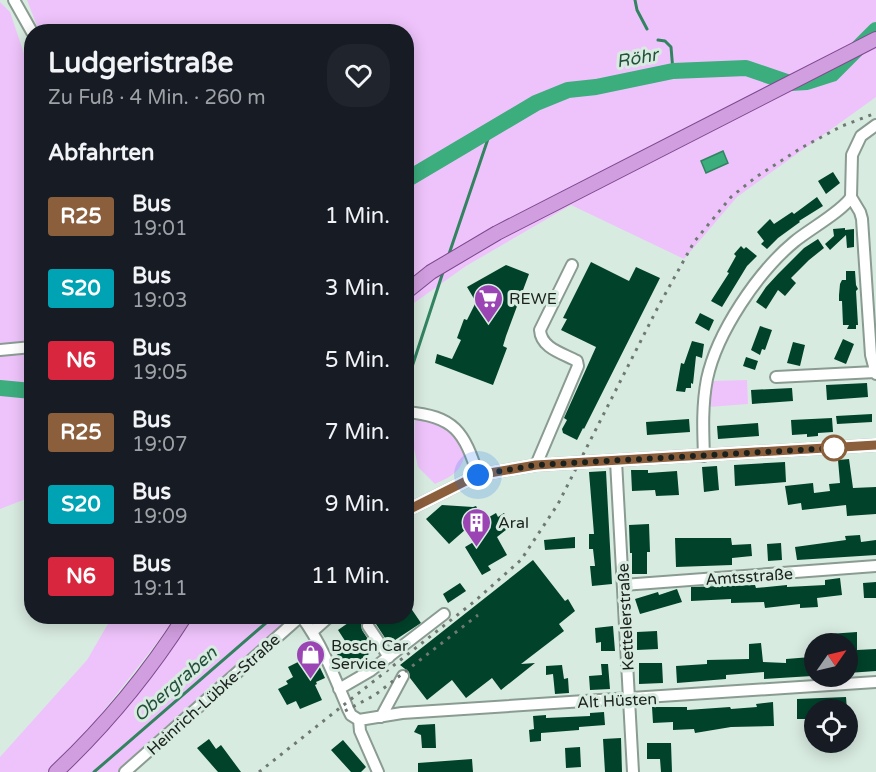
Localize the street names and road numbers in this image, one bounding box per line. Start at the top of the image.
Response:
street label: Kettelerstraße [613,563,639,671]
street label: Amtsstraße [705,564,794,590]
street label: Heinrich-Lübke-Straße [143,630,284,760]
street label: Alt Hüsten [577,689,658,713]

